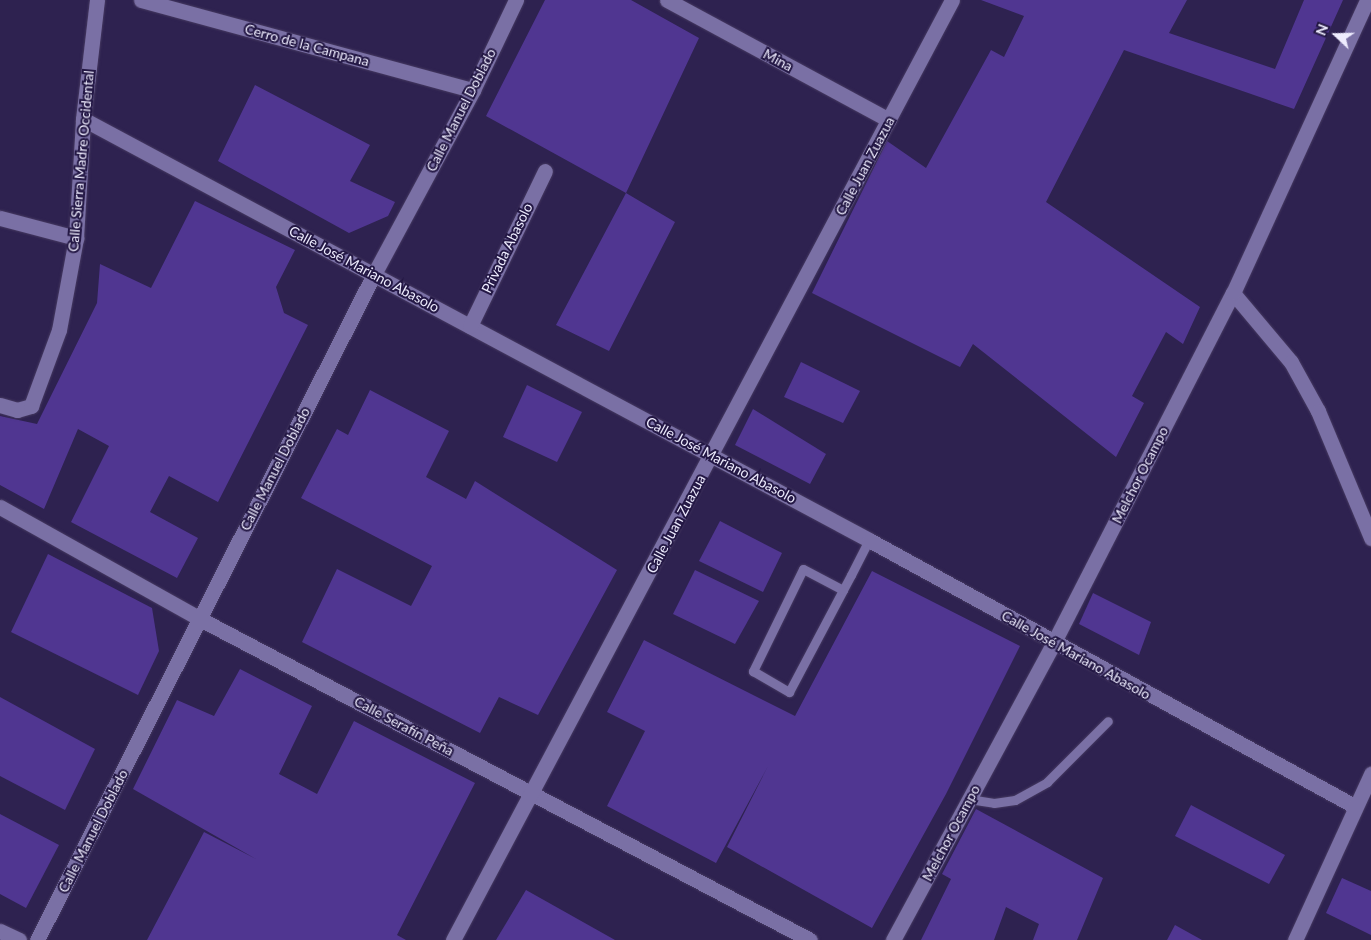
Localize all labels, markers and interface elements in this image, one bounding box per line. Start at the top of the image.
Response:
north arrow [1311,10,1361,60]
street label: Cerro de la Campana [243,20,371,70]
text: N [1312,21,1331,38]
street label: Mina [760,45,796,75]
street label: Calle Manuel Doblado [423,46,499,174]
street label: Calle Sierra Madre Occidental [65,70,97,252]
street label: Calle Juan Zuazua [832,114,898,218]
street label: Privada Abasolo [478,200,536,296]
street label: Calle José Mariano Abasolo [286,222,442,316]
street label: Calle Manuel Doblado [237,405,313,533]
street label: Calle José Mariano Abasolo [643,413,799,507]
street label: Melchor Ocampo [1108,424,1172,526]
street label: Calle Juan Zuazua [643,472,709,576]
street label: Calle José Mariano Abasolo [998,607,1154,703]
street label: Calle Serafín Peña [351,693,457,759]
street label: Calle Manuel Doblado [55,767,131,895]
street label: Melchor Ocampo [919,782,983,884]

